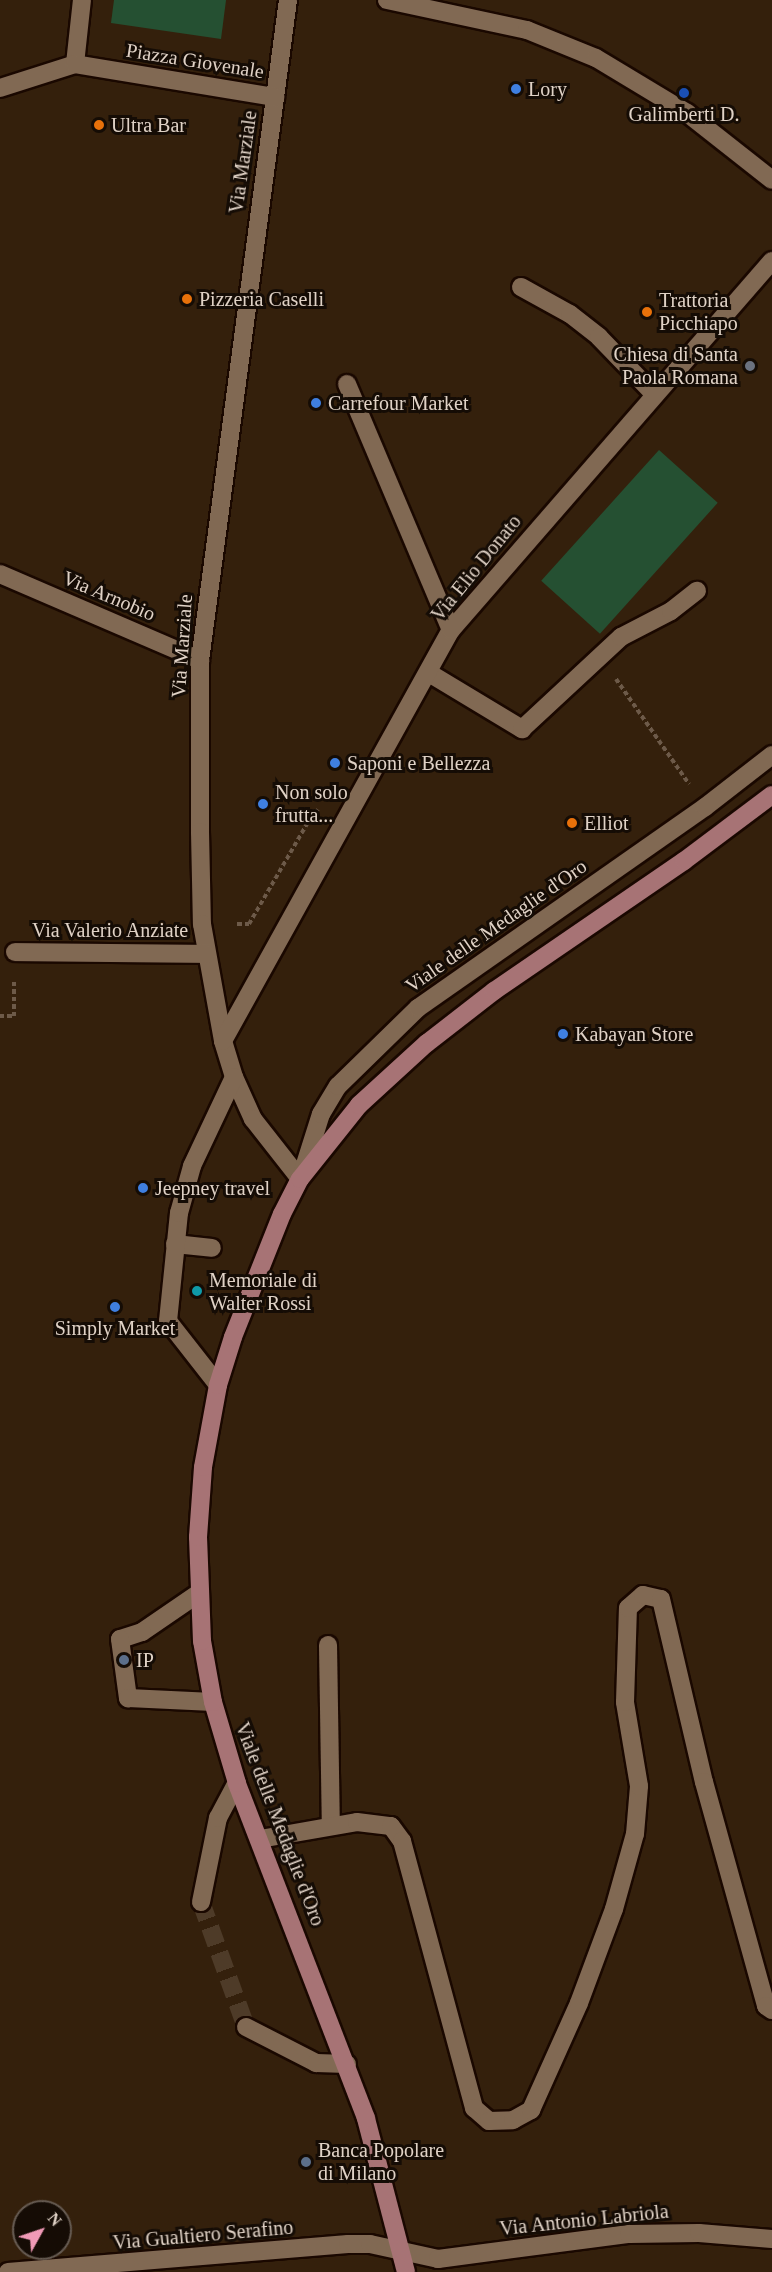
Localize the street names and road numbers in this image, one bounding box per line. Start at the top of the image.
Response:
street label: Piazza Giovenale [124,38,266,84]
street label: Via Marziale [224,109,262,215]
street label: Via Elio Donato [426,510,526,626]
street label: Via Arnobio [59,566,159,626]
street label: Via Marziale [166,593,198,699]
street label: Viale delle Medaglie d'Oro [401,854,591,998]
street label: Via Valerio Anziate [31,918,189,942]
street label: Viale delle Medaglie d'Oro [230,1719,330,1929]
street label: Via Antonio Labriola [498,2199,670,2241]
street label: Via Gualtiero Serafino [112,2215,294,2255]

